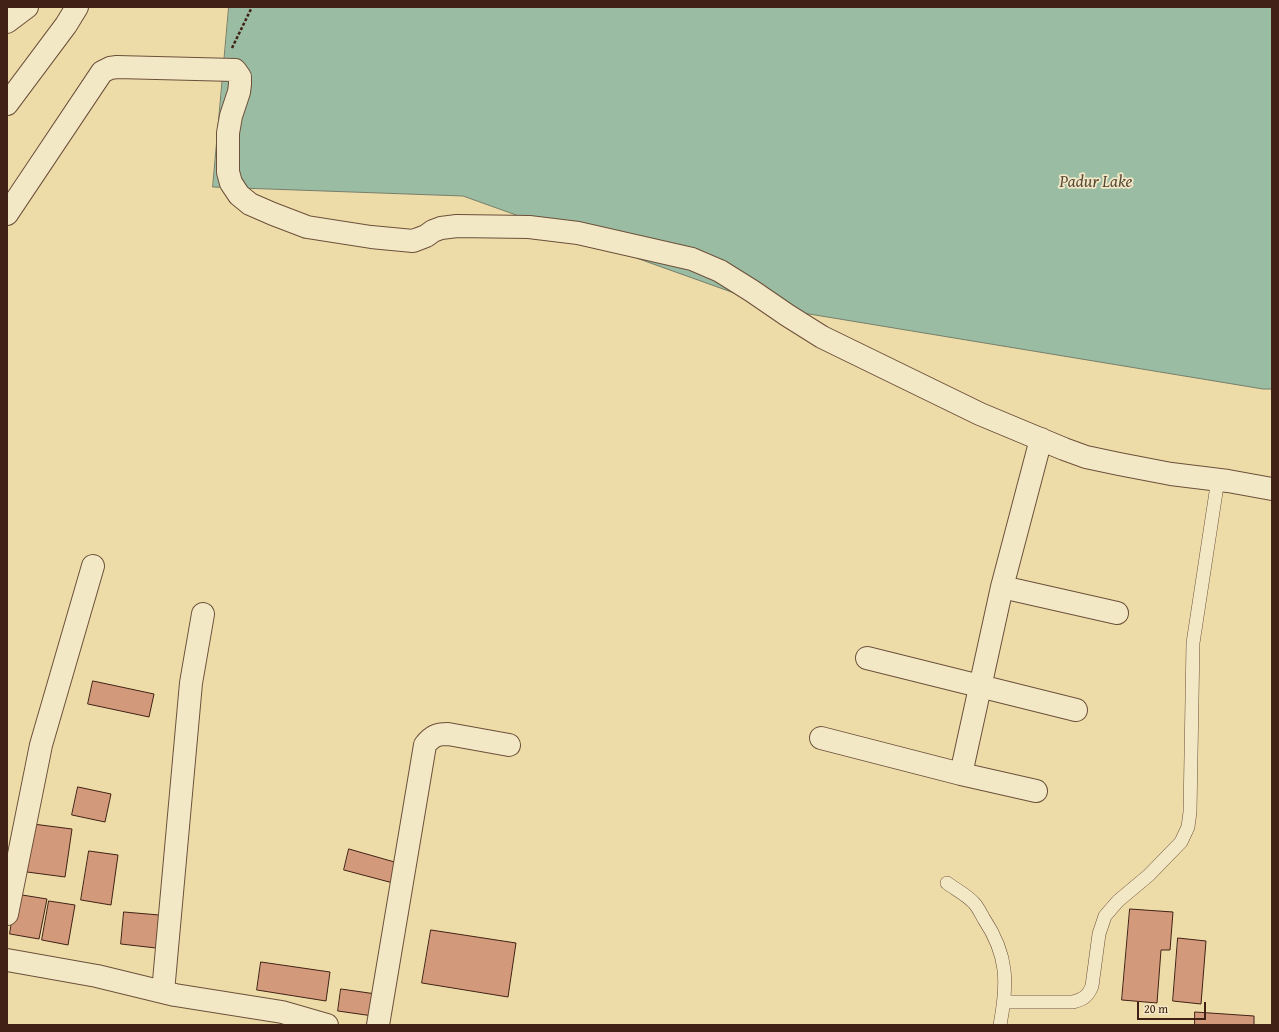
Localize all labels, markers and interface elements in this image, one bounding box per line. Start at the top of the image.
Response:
water label: Padur Lake [1060,173,1132,193]
scale bar [1139,994,1208,1020]
text: 20 m [1144,1000,1168,1017]

